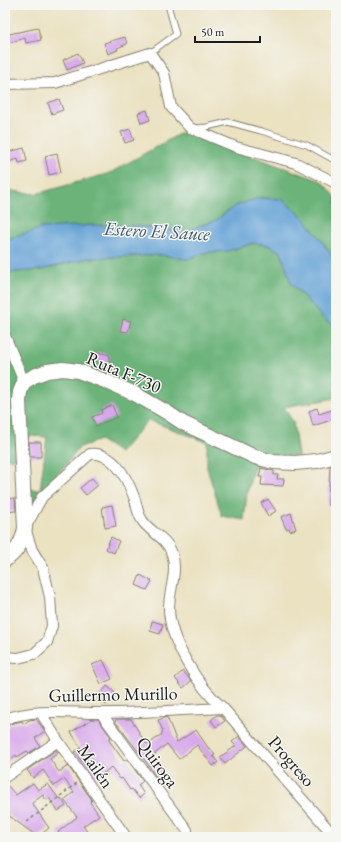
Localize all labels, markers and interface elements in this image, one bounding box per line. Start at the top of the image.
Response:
scale bar [195,18,260,44]
text: 50 m [201,24,225,40]
water label: Estero El Sauce [102,216,211,246]
street label: Ruta F-730 [83,346,165,398]
street label: Guillermo Murillo [48,681,178,707]
street label: Progreso [263,731,321,791]
street label: Quiroga [132,732,185,793]
street label: Mailén [73,740,120,793]

